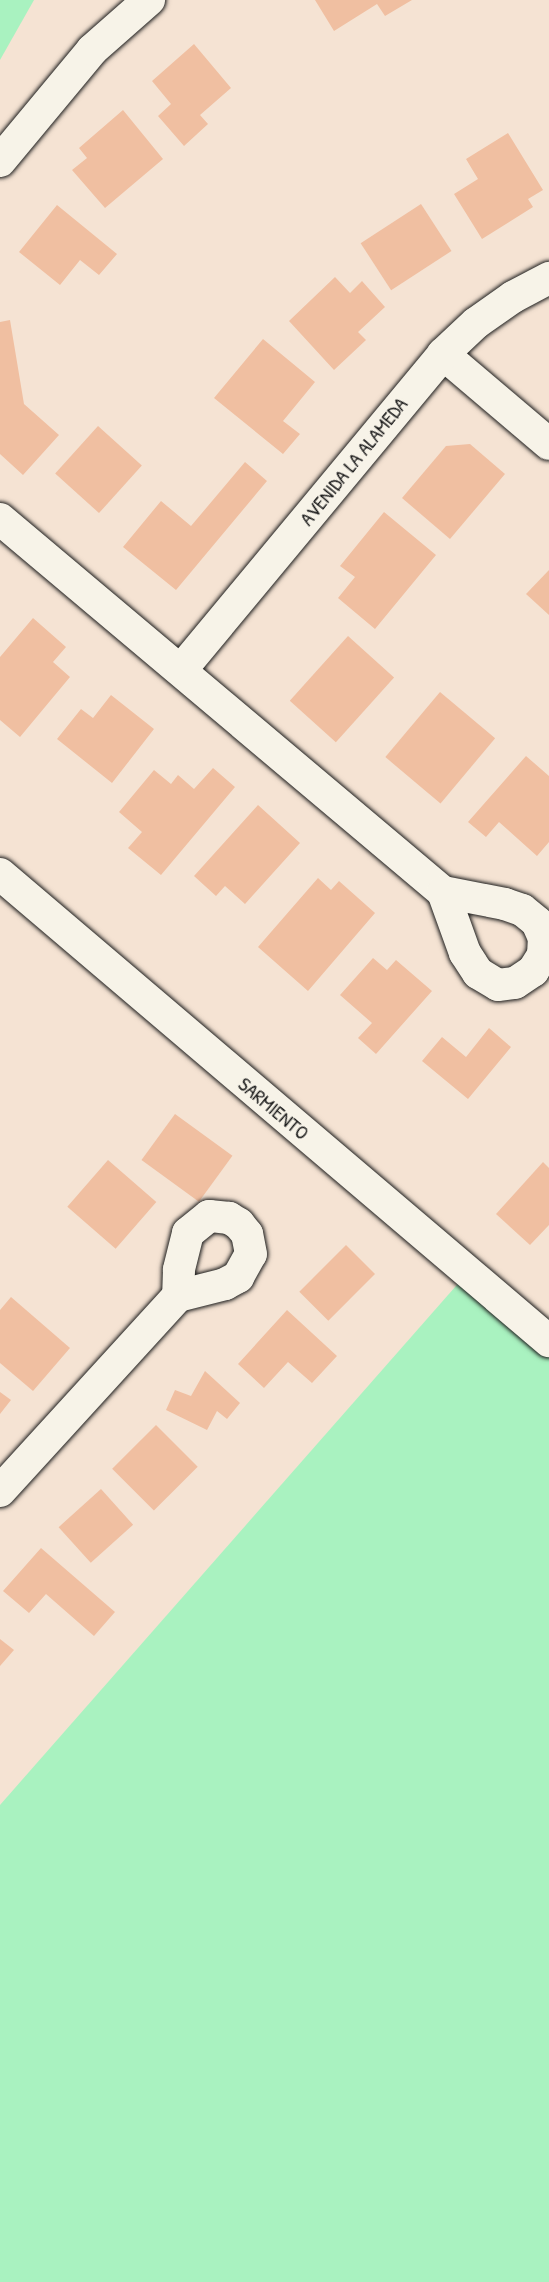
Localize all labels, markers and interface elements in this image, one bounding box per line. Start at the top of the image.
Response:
street label: AVENIDA LA ALAMEDA [294,392,412,530]
street label: SARMIENTO [234,1072,314,1144]

